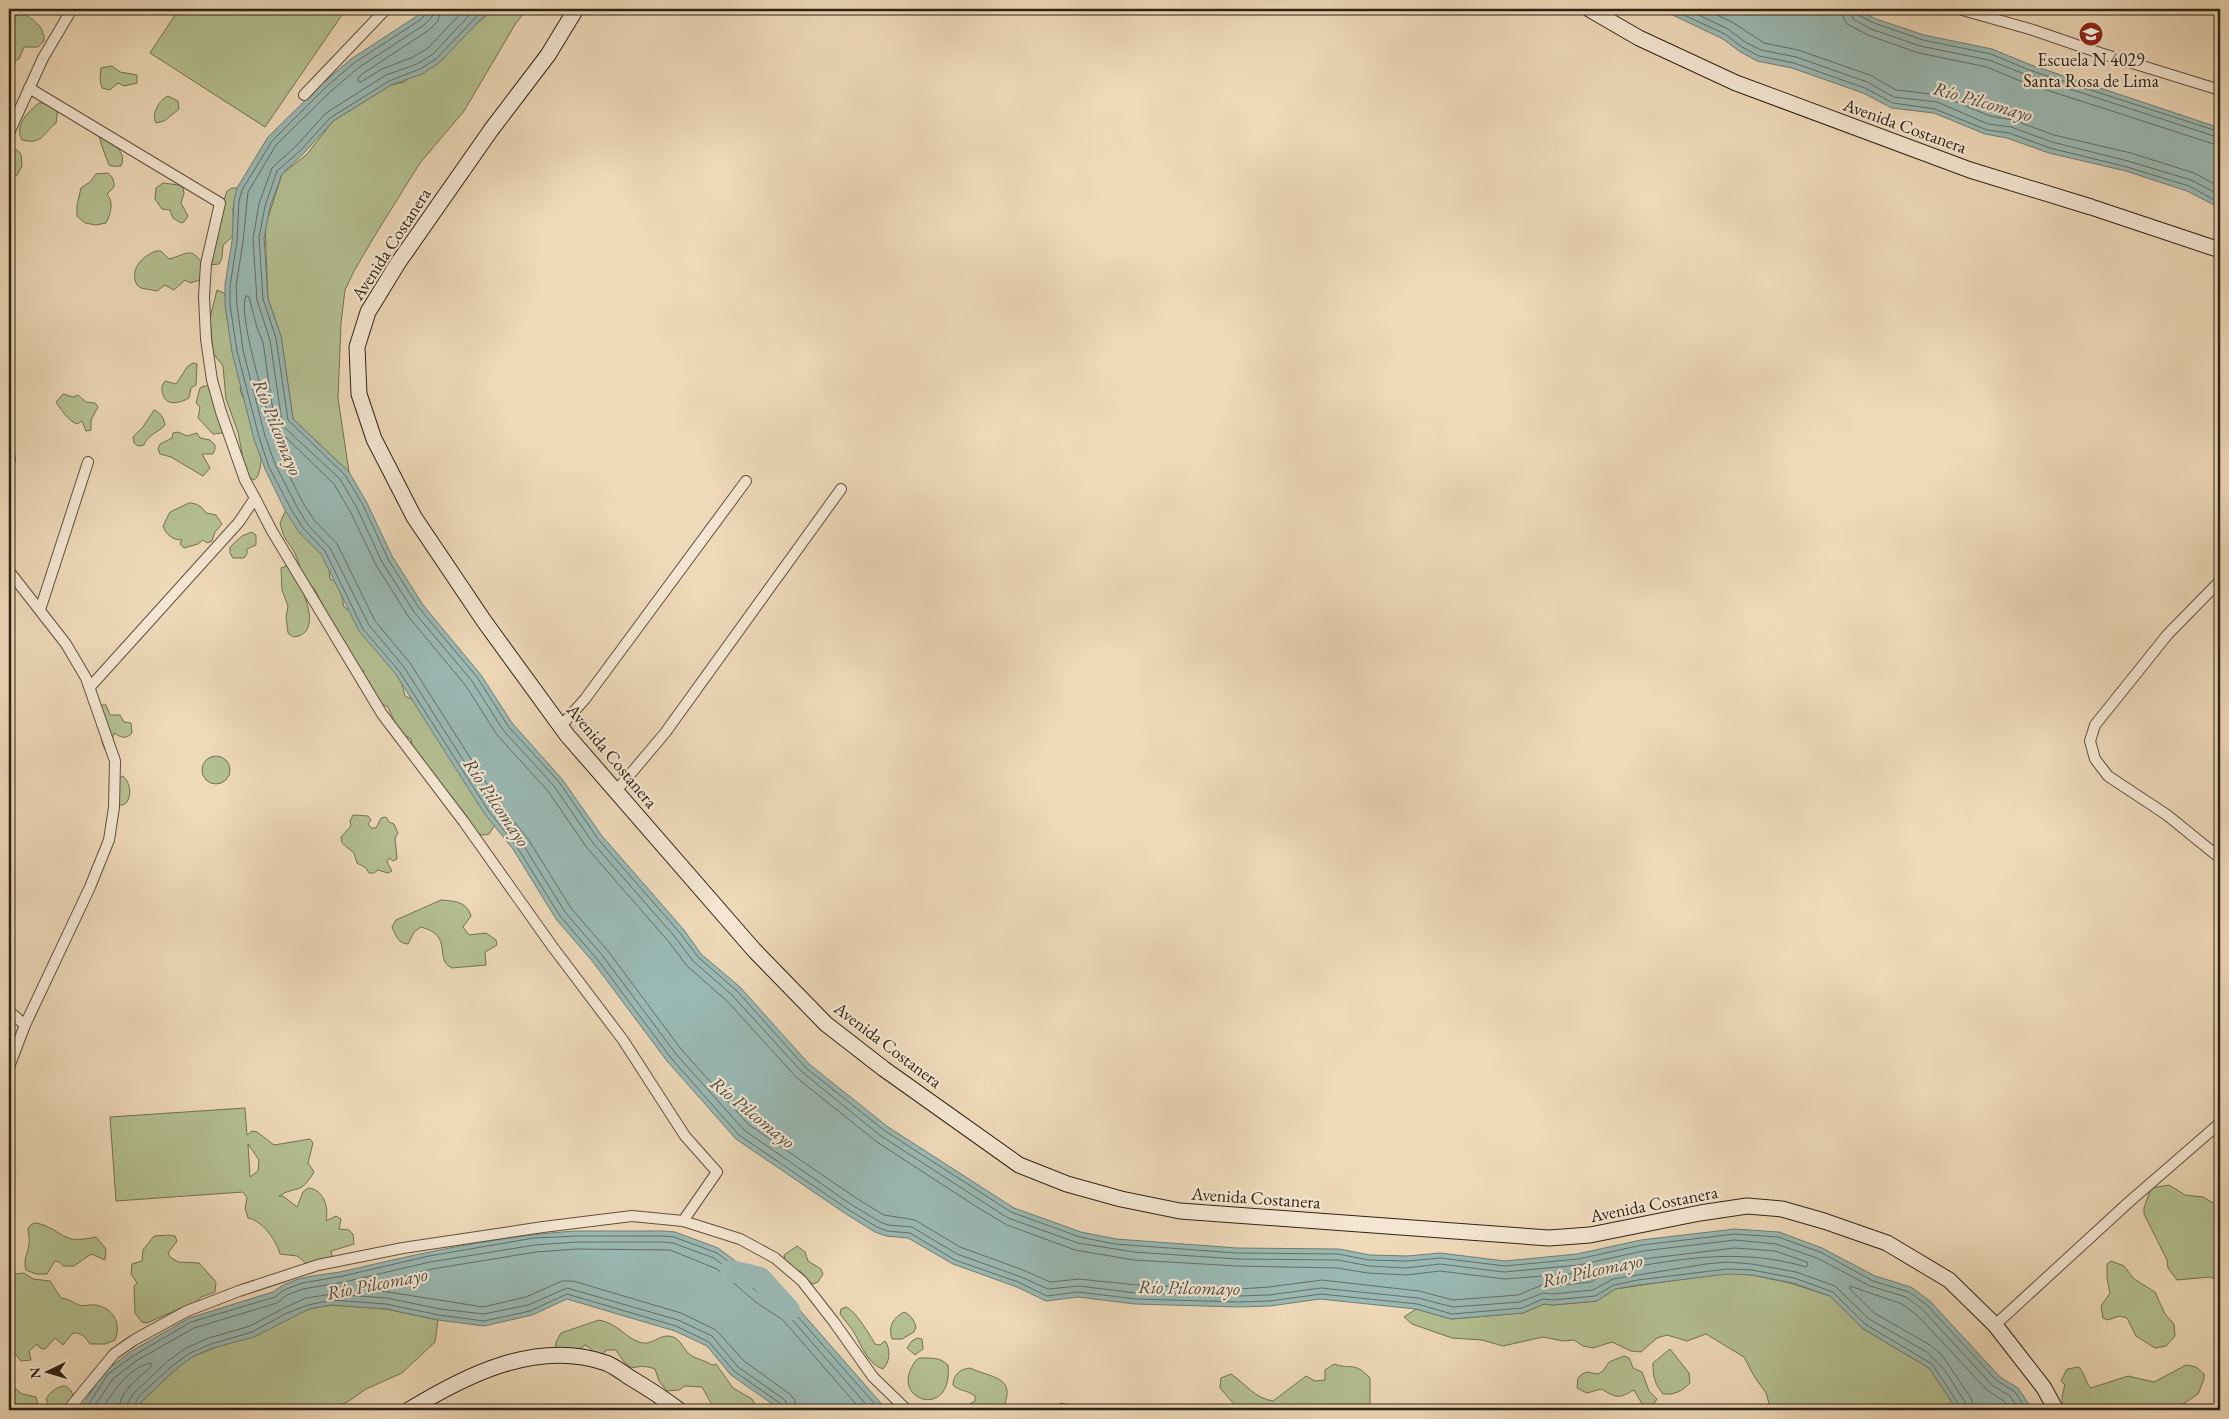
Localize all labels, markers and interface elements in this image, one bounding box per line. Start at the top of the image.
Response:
school or university icon: Escuela N 4029 Santa Rosa de Lima [2078,21,2104,47]
place label: Escuela N 4029 Santa Rosa de Lima [2023,48,2160,92]
water label: Río Pilcomayo [1930,75,2035,128]
street label: Avenida Costanera [1839,92,1971,159]
street label: Avenida Costanera [345,182,436,305]
water label: Río Pilcomayo [247,375,308,479]
street label: Avenida Costanera [561,698,663,813]
water label: Río Pilcomayo [458,753,536,852]
street label: Avenida Costanera [829,996,948,1093]
water label: Río Pilcomayo [705,1070,800,1154]
street label: Avenida Costanera [1587,1180,1720,1227]
street label: Avenida Costanera [1190,1181,1322,1214]
water label: Río Pilcomayo [1539,1248,1645,1293]
water label: Río Pilcomayo [324,1261,430,1306]
water label: Río Pilcomayo [1138,1274,1240,1301]
north arrow [22,1346,72,1396]
text: N [26,1366,45,1380]

